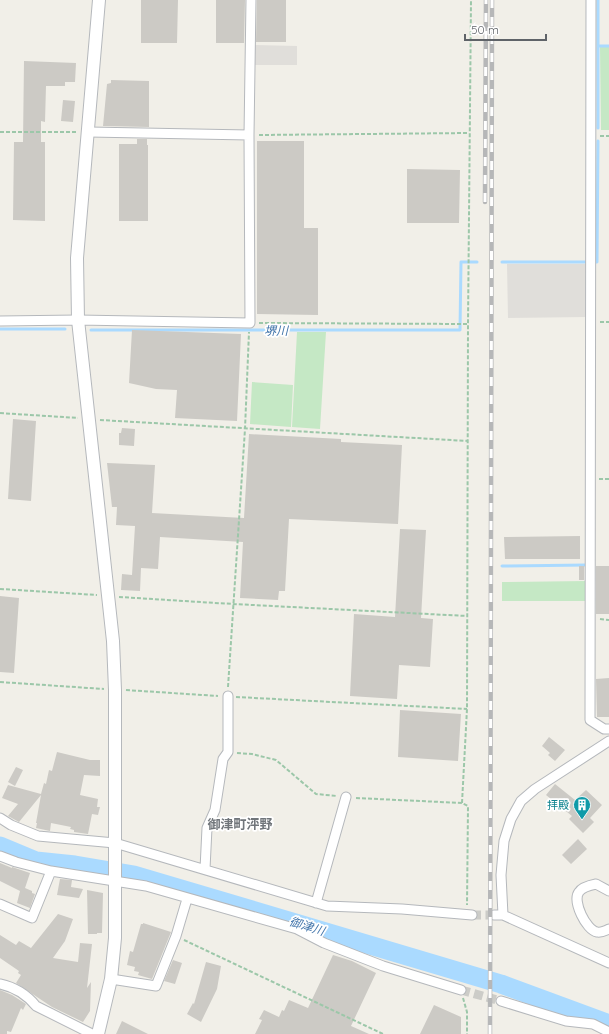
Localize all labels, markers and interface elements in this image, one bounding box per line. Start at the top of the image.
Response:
scale bar [465,16,546,42]
text: 50 m [471,22,499,37]
water label: 堺川 [264,323,290,338]
building icon: 拝殿 [572,795,592,820]
place label: 拝殿 [547,798,569,812]
district label: 御津町泙野 [207,816,273,832]
water label: 御津川 [288,914,328,939]

